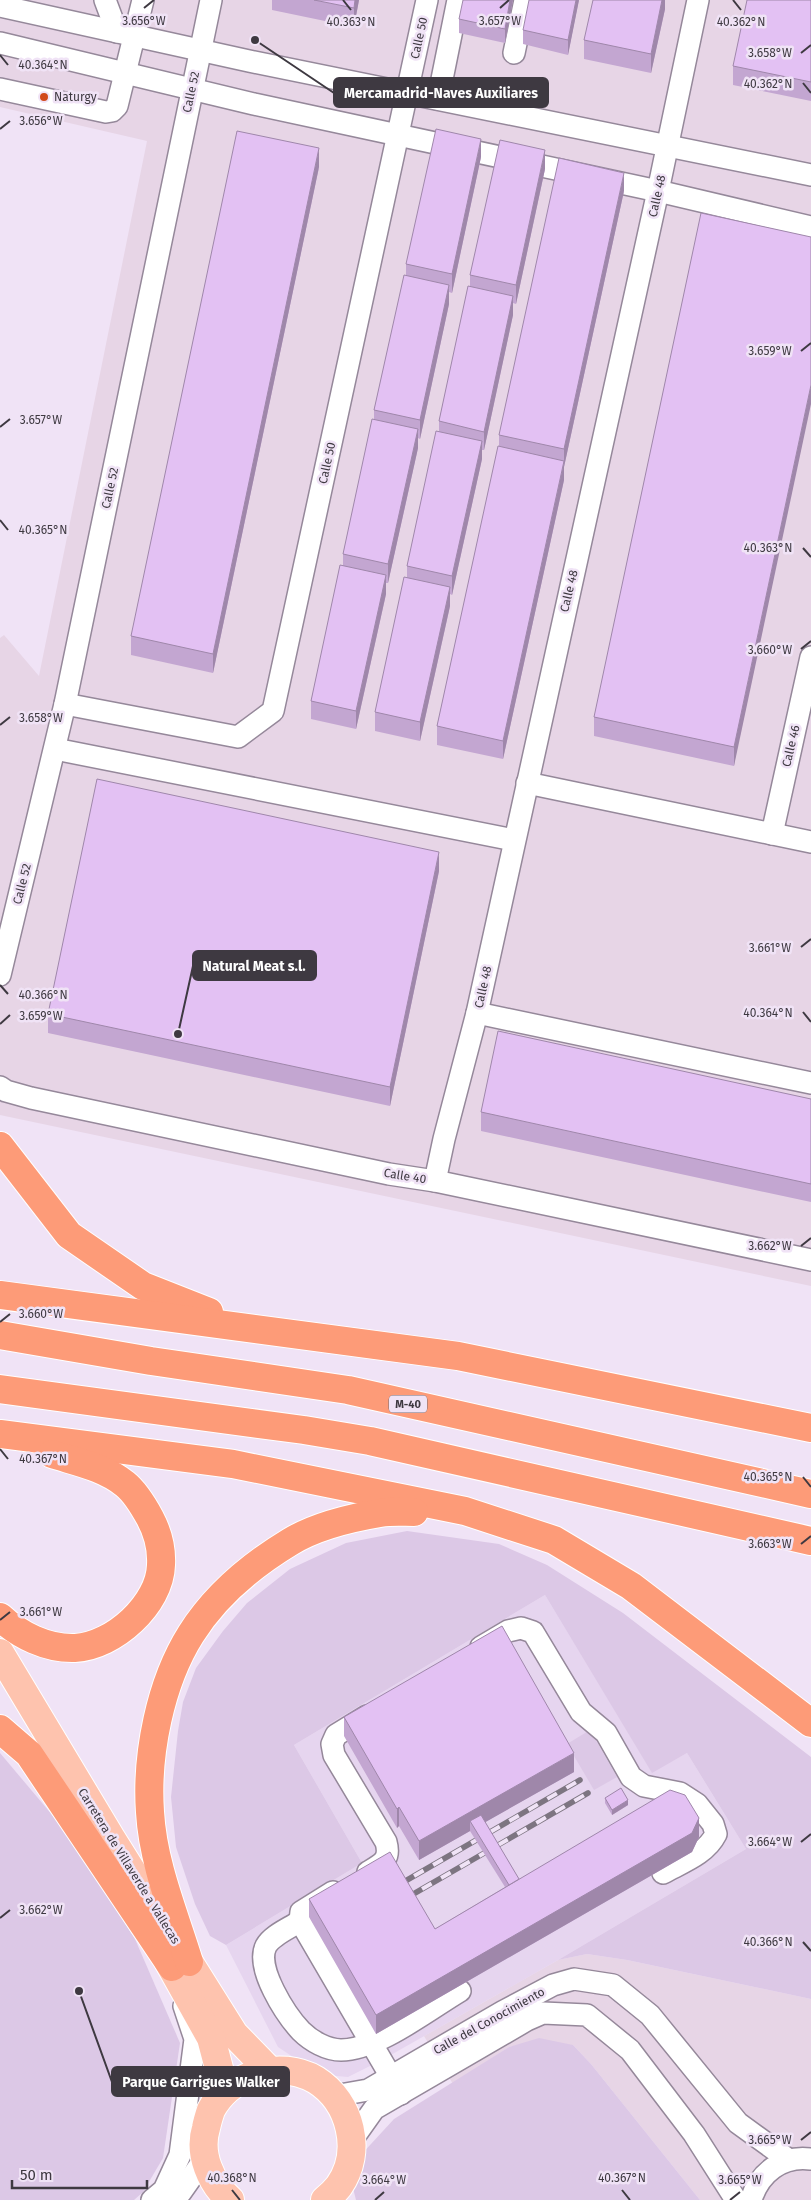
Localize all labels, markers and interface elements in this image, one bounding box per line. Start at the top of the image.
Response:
text: 3.656°W [122,14,166,28]
text: 3.657°W [479,14,521,28]
text: 40.363°N [327,15,375,29]
text: 40.362°N [717,15,765,29]
street label: Calle 50 [408,16,430,60]
text: 3.658°W [748,46,792,60]
text: 40.364°N [18,58,68,72]
street label: Calle 52 [180,70,202,114]
text: 40.362°N [744,77,792,91]
callout: Mercamadrid-Naves Auxiliares [334,78,548,107]
text: Mercamadrid-Naves Auxiliares [344,85,538,102]
place label: Naturgy [54,90,97,104]
marker: Naturgy [38,91,50,103]
text: 3.656°W [19,114,63,128]
street label: Calle 48 [646,173,668,218]
text: 3.659°W [748,344,792,358]
text: 3.657°W [20,413,62,427]
street label: Calle 50 [316,441,338,485]
street label: Calle 52 [99,466,121,510]
text: 40.365°N [19,523,67,537]
text: 40.363°N [744,541,792,555]
street label: Calle 48 [557,568,581,613]
text: 3.660°W [748,643,792,657]
text: 3.658°W [19,711,63,725]
street label: Calle 46 [779,724,803,768]
street label: Calle 52 [10,862,34,906]
text: 3.661°W [749,941,791,955]
callout: Natural Meat s.l. [193,951,316,980]
text: Natural Meat s.l. [202,958,306,975]
street label: Calle 48 [472,964,494,1009]
text: 40.366°N [18,988,68,1002]
text: 40.364°N [743,1006,793,1020]
text: 3.659°W [19,1009,63,1023]
street label: Calle 40 [383,1166,428,1186]
text: 3.662°W [748,1239,792,1253]
text: 3.660°W [19,1307,63,1321]
road number: M-40 [389,1396,427,1412]
text: 40.367°N [19,1452,67,1466]
text: 40.365°N [744,1470,792,1484]
text: 3.663°W [748,1537,792,1551]
text: 3.661°W [20,1605,62,1619]
street label: Carretera de Villaverde a Vallecas [75,1786,183,1947]
text: 3.664°W [748,1835,792,1849]
text: 3.662°W [19,1903,63,1917]
text: 40.366°N [743,1935,793,1949]
street label: Calle del Conocimiento [431,1985,547,2057]
callout: Parque Garrigues Walker [112,2067,289,2096]
text: Parque Garrigues Walker [122,2074,280,2091]
text: 3.665°W [748,2133,792,2147]
scale bar [12,2158,148,2190]
text: 50 m [20,2166,53,2184]
text: 40.368°N [207,2171,257,2185]
text: 40.367°N [598,2171,646,2185]
text: 3.664°W [362,2173,406,2187]
text: 3.665°W [718,2173,762,2187]

